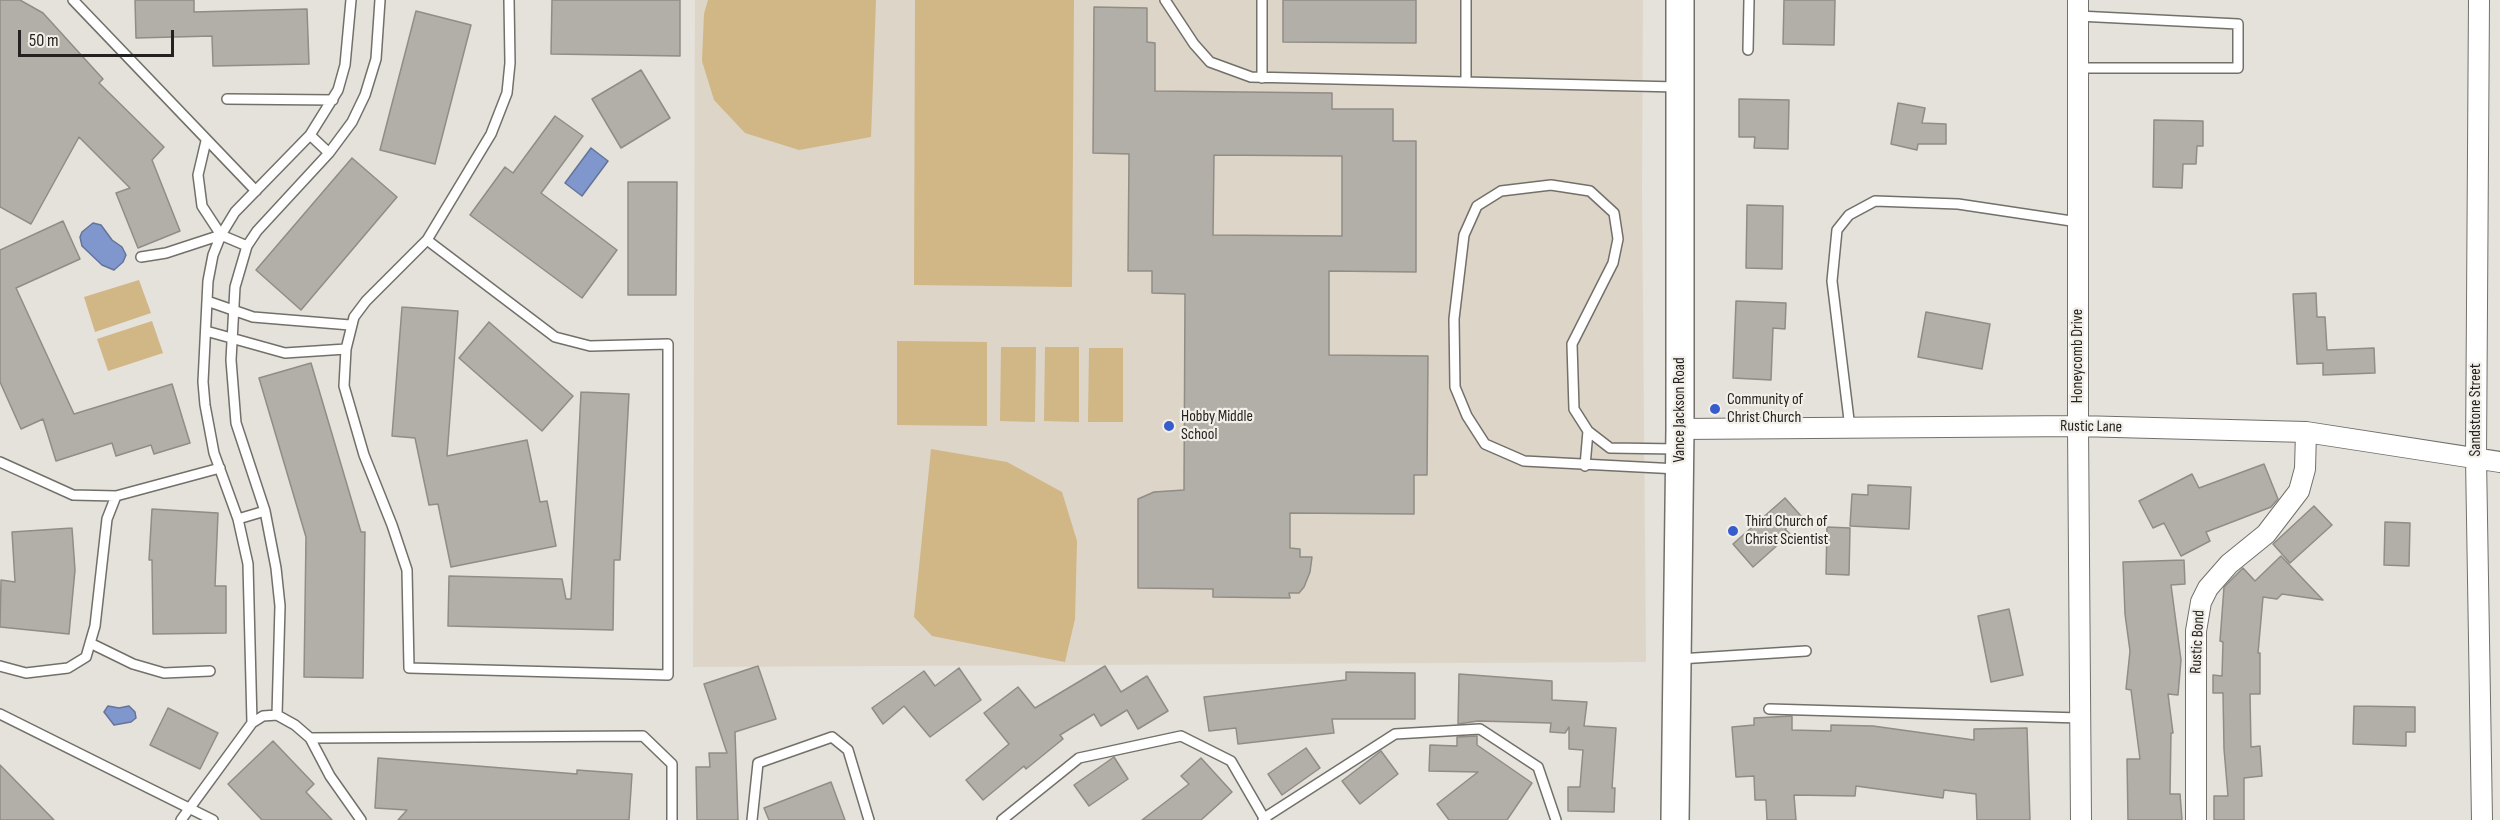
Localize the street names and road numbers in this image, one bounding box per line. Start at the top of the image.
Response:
street label: Honeycomb Drive [2068,309,2088,403]
street label: Vance Jackson Road [1670,357,1690,463]
street label: Sandstone Street [2466,363,2486,457]
street label: Rustic Lane [2060,417,2122,437]
street label: Rustic Bond [2187,610,2209,674]

